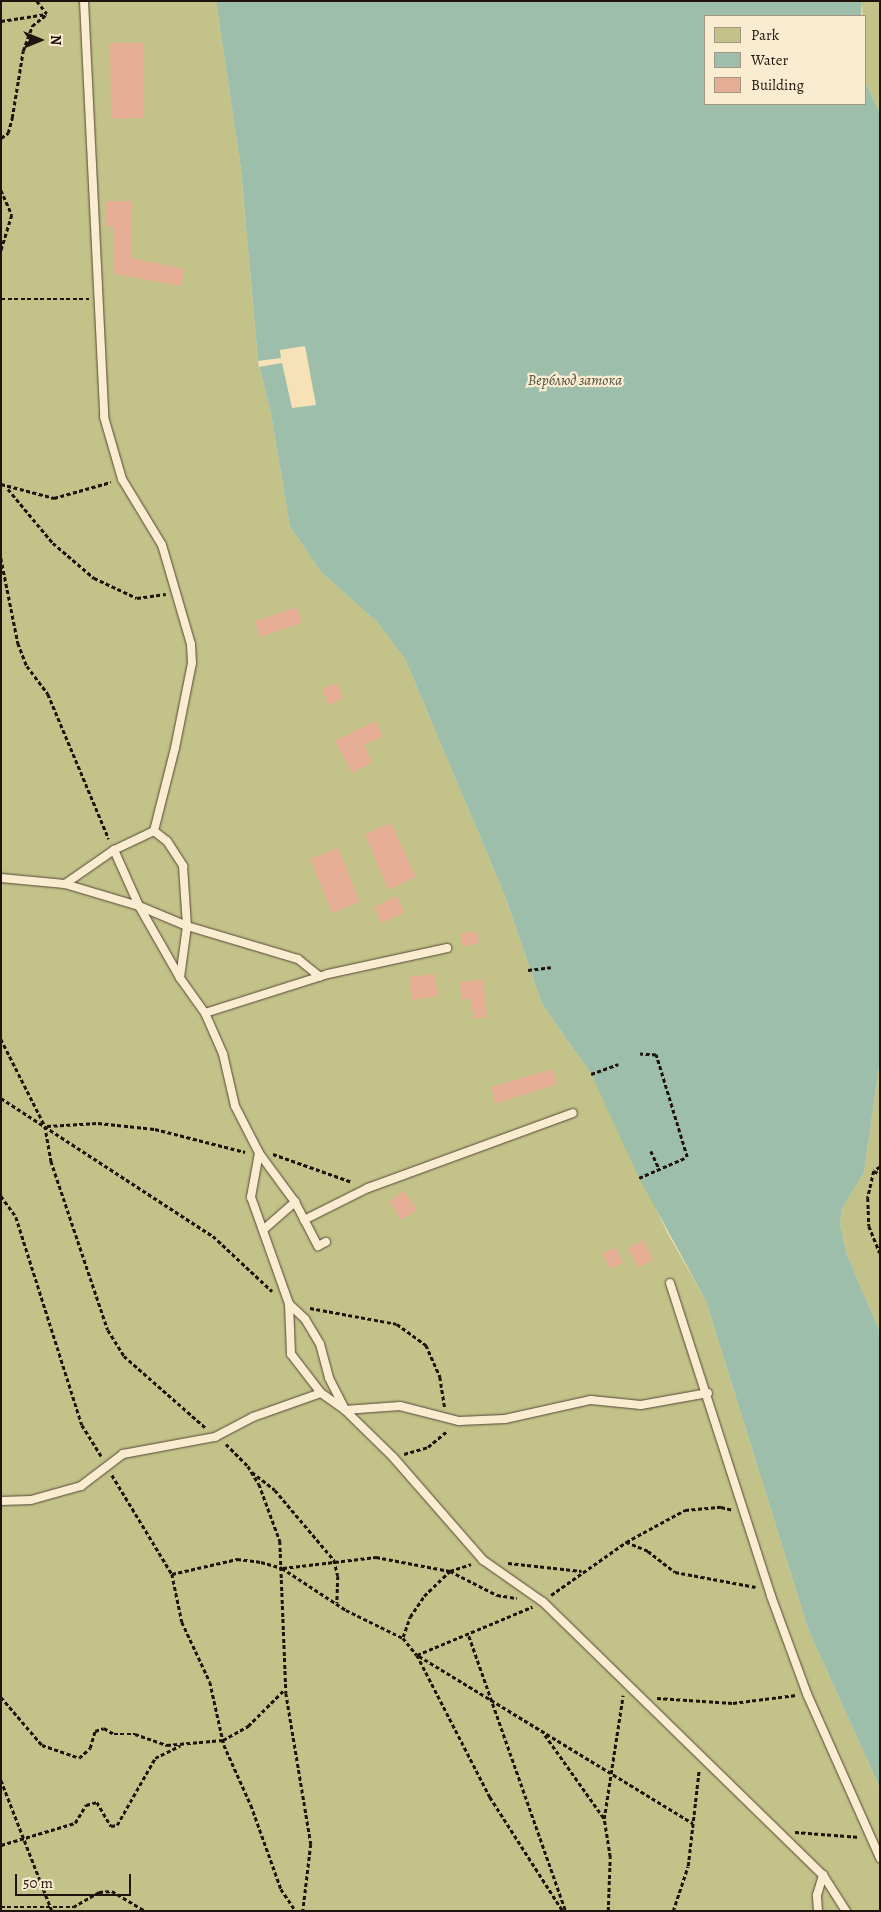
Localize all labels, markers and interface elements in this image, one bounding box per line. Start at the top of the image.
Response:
north arrow [15,15,65,65]
legend [704,15,866,105]
text: Park [751,25,779,45]
text: N [46,35,65,45]
text: Water [751,50,788,70]
text: Building [751,75,804,95]
water label: Верблюд затока [528,372,622,390]
scale bar [18,1864,134,1896]
text: 50 m [23,1873,53,1893]

